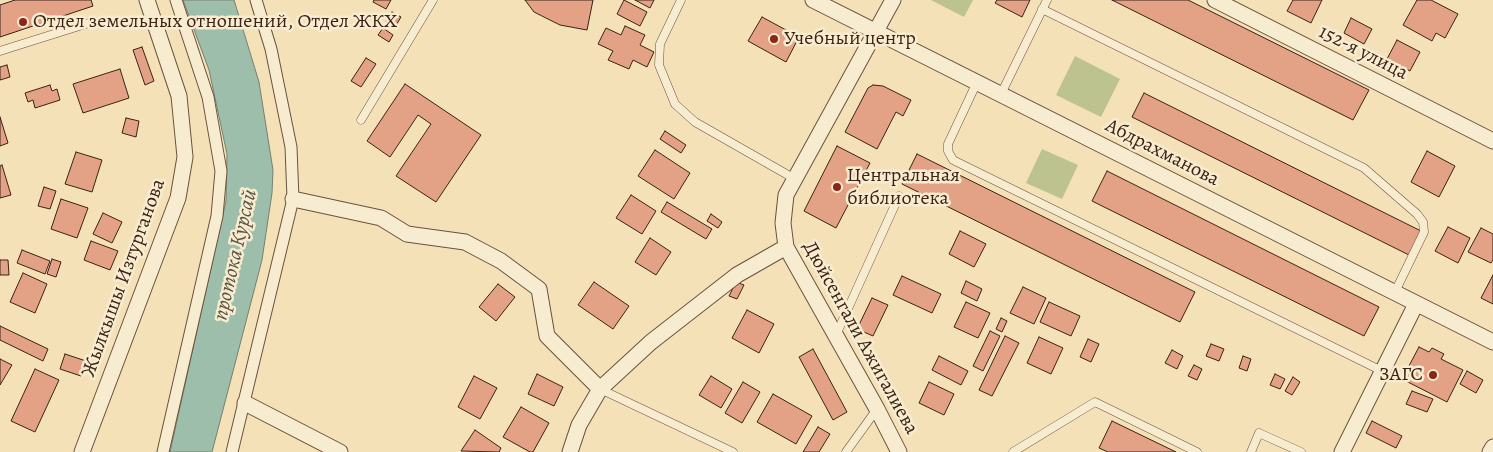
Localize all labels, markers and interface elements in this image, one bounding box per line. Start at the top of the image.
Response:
place label: Отдел земельных отношений, Отдел ЖКХ [33,10,397,34]
marker: Отдел земельных отношений, Отдел ЖКХ [17,16,29,28]
street label: 152-я улица [1314,20,1412,86]
place label: Учебный центр [784,27,916,51]
marker: Учебный центр [768,33,780,45]
street label: Абдрахманова [1101,114,1223,192]
place label: Центральная библиотека [847,164,960,211]
street label: Жылкышы Изтурганова [77,176,171,380]
marker: Центральная библиотека [831,181,843,193]
water label: протока Курсай [209,187,263,323]
street label: Дюйсенгали Ажигалиева [797,237,923,439]
place label: ЗАГС [1379,363,1423,387]
marker: ЗАГС [1427,369,1439,381]

